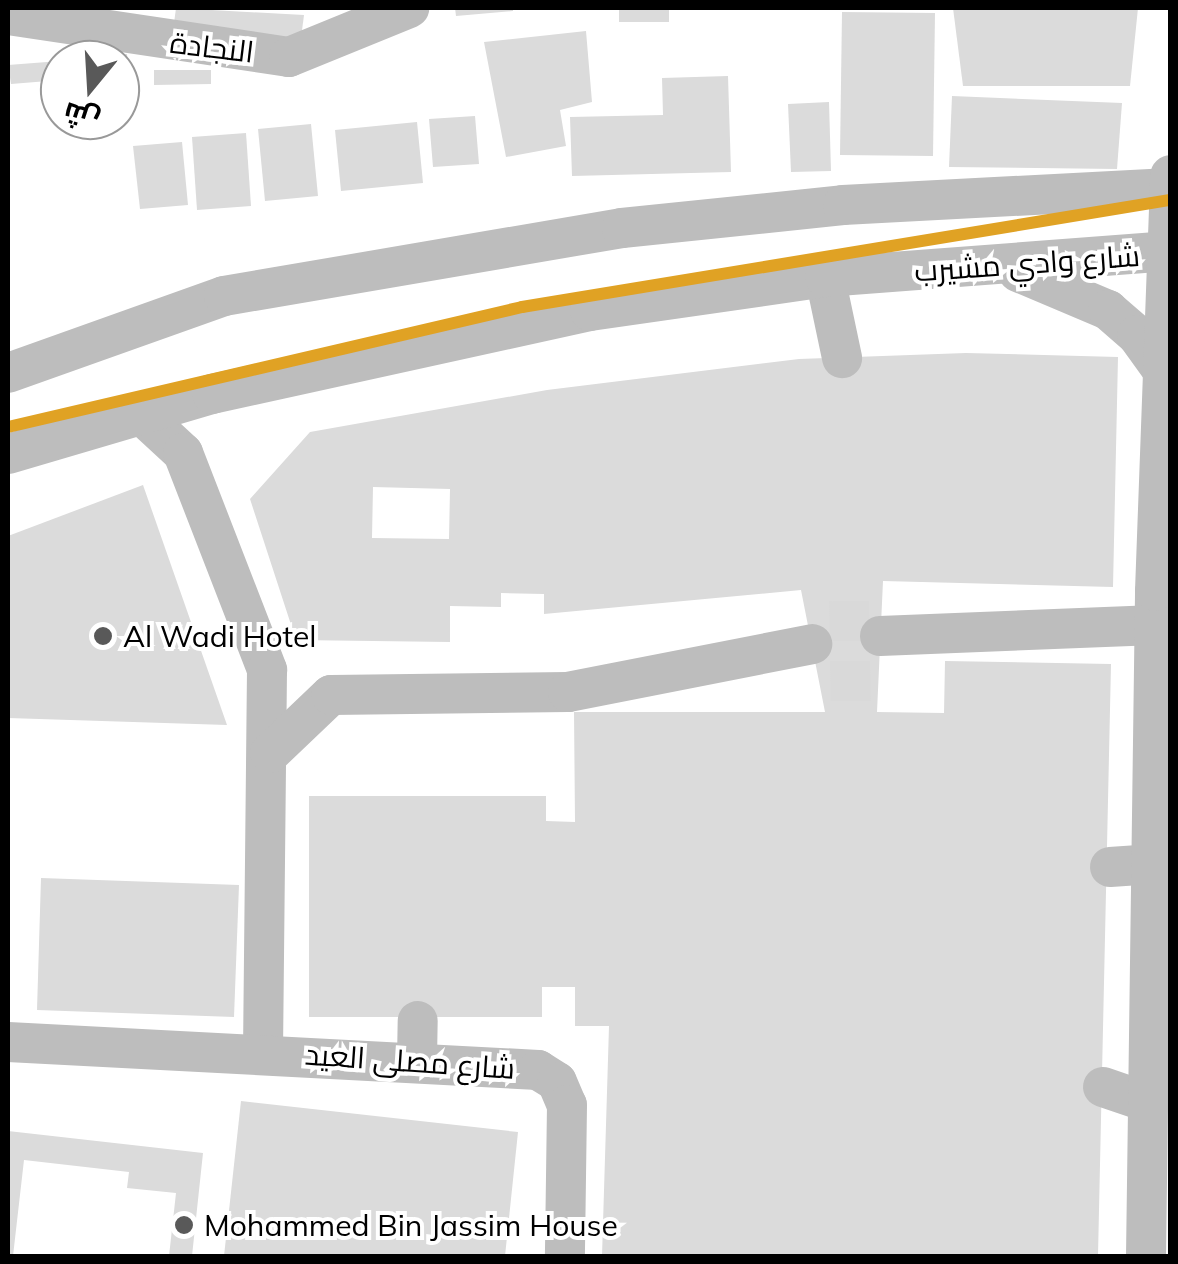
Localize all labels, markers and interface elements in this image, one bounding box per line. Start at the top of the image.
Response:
street label: النجادة [168,24,256,70]
north arrow [40,40,140,140]
text: ش [59,95,104,139]
street label: شارع وادي مشيرب [913,237,1141,289]
place label: Al Wadi Hotel [123,618,316,654]
marker: Al Wadi Hotel [92,625,114,647]
street label: شارع مصلى العيد [304,1036,516,1086]
place label: Mohammed Bin Jassim House [204,1207,618,1243]
marker: Mohammed Bin Jassim House [173,1214,195,1236]

